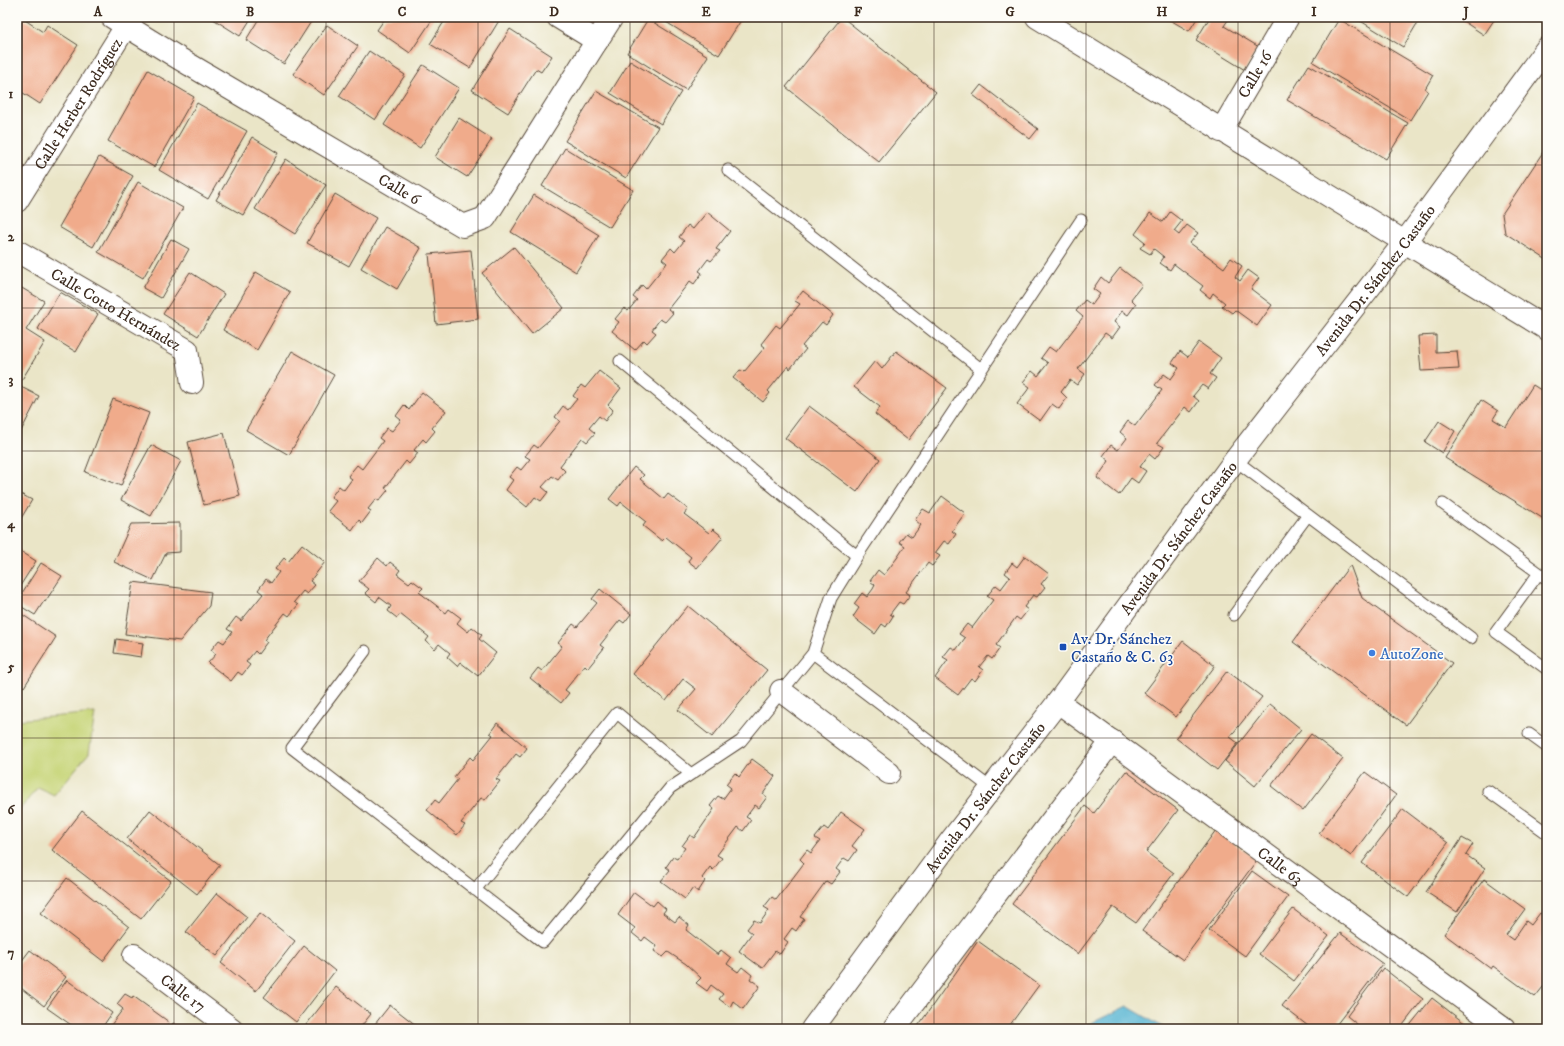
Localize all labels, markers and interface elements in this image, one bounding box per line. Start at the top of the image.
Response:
text: A [93,4,103,20]
text: B [246,4,254,20]
text: C [398,4,407,20]
text: D [549,4,559,20]
text: E [701,4,711,20]
text: F [854,4,863,20]
text: G [1005,4,1015,20]
text: H [1157,4,1168,20]
text: I [1311,4,1317,20]
text: J [1461,4,1469,21]
street label: Calle Herber Rodríguez [30,34,127,174]
street label: Calle 16 [1234,47,1277,102]
text: 1 [9,86,14,102]
street label: Calle 6 [375,169,424,210]
street label: Avenida Dr. Sánchez Castaño [1311,201,1440,360]
text: 2 [8,229,15,245]
street label: Calle Cotto Hernández [47,264,185,356]
text: 3 [9,372,14,388]
street label: Avenida Dr. Sánchez Castaño [1116,457,1242,619]
text: 4 [6,516,15,533]
place label: Av. Dr. Sánchez Castaño & C. 63 [1071,629,1173,667]
marker: Av. Dr. Sánchez Castaño & C. 63 [1058,642,1068,652]
place label: AutoZone [1380,644,1444,664]
marker: AutoZone [1367,648,1377,658]
text: 5 [7,659,15,675]
street label: Avenida Dr. Sánchez Castaño [921,718,1050,878]
text: 6 [8,802,16,818]
street label: Calle 63 [1253,843,1307,889]
text: 7 [8,945,15,961]
street label: Calle 17 [156,970,209,1017]

